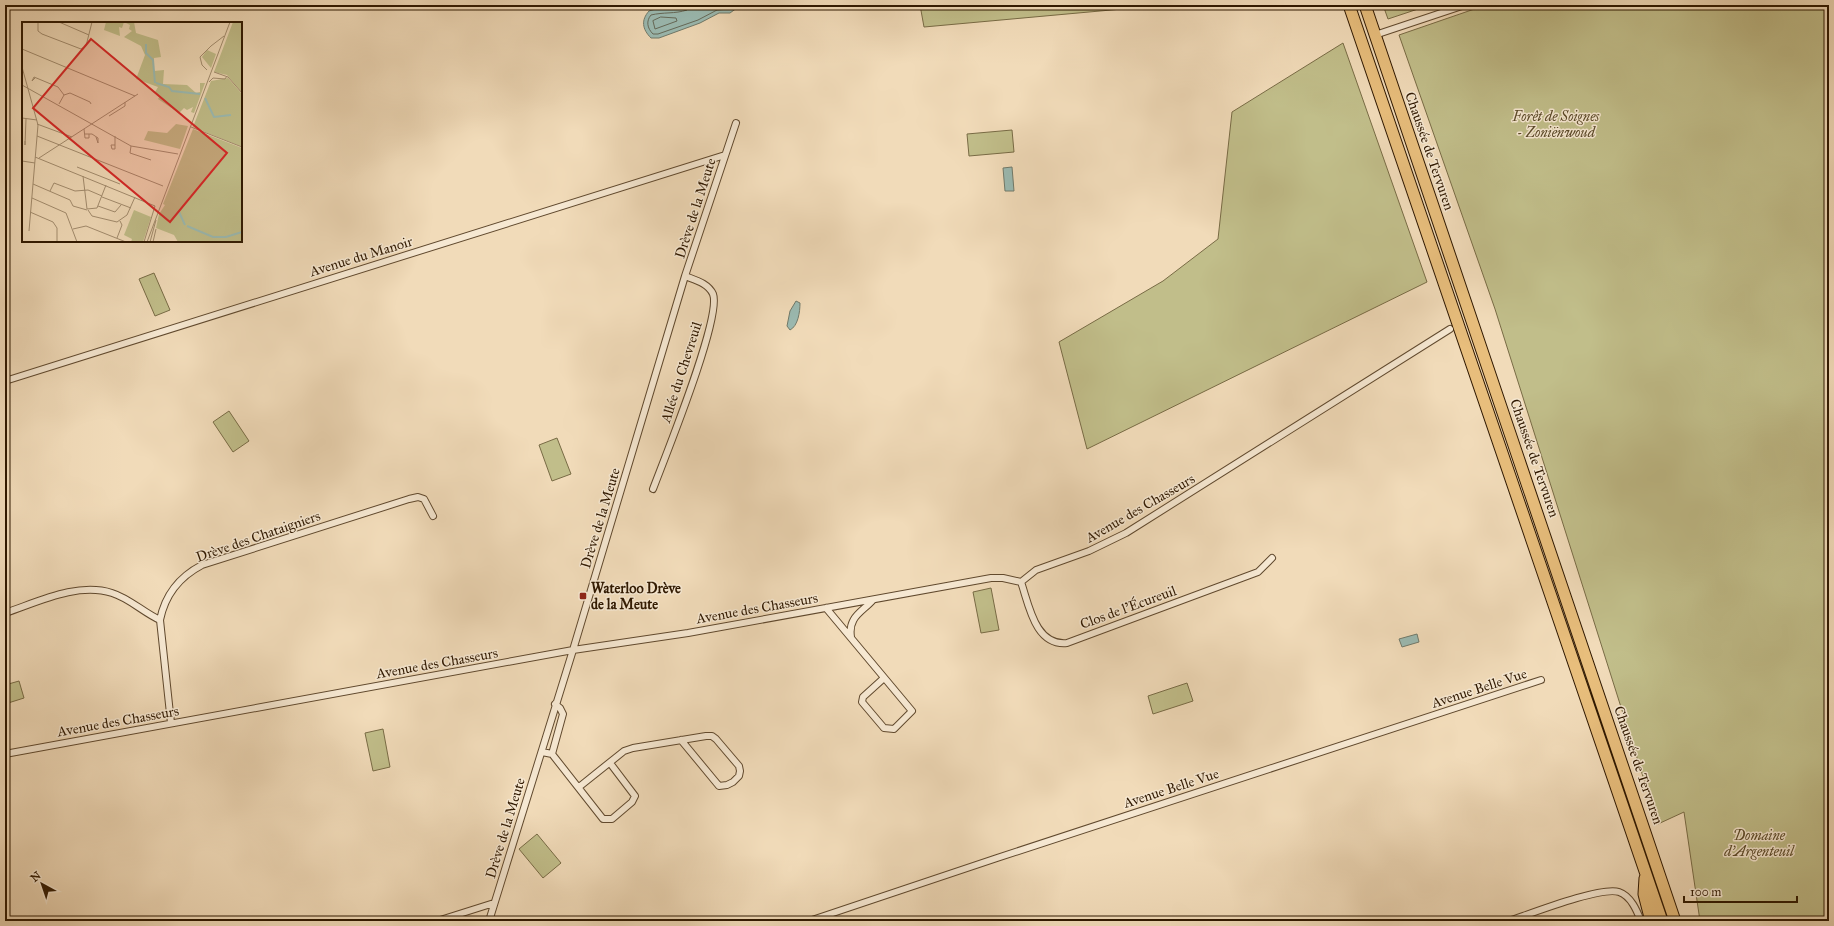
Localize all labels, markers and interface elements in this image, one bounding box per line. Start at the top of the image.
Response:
inset map [22,22,242,242]
street label: Chaussée de Tervuren [1401,90,1458,213]
park label: Forêt de Soignes - Zoniënwoud [1512,108,1600,141]
street label: Drève de la Meute [671,156,720,260]
street label: Avenue du Manoir [307,233,415,281]
street label: Allée du Chevreuil [657,319,706,426]
street label: Chaussée de Tervuren [1506,397,1563,520]
street label: Drève de la Meute [577,466,624,571]
street label: Avenue des Chasseurs [1082,470,1198,547]
street label: Drève des Chataigniers [194,507,323,566]
place label: Waterloo Drève de la Meute [591,580,681,613]
street label: Clos de l'Écureuil [1077,580,1179,633]
street label: Avenue des Chasseurs [694,589,819,628]
marker: Waterloo Drève de la Meute [578,591,588,601]
street label: Avenue des Chasseurs [374,644,499,683]
street label: Avenue Belle Vue [1428,665,1529,712]
street label: Avenue des Chasseurs [55,702,180,741]
street label: Chaussée de Tervuren [1610,704,1667,827]
street label: Avenue Belle Vue [1120,765,1221,812]
street label: Drève de la Meute [482,776,529,881]
park label: Domaine d'Argenteuil [1723,827,1795,860]
north arrow [22,864,62,904]
text: N [28,868,44,885]
scale bar [1684,878,1797,904]
text: 100 m [1690,885,1721,899]

